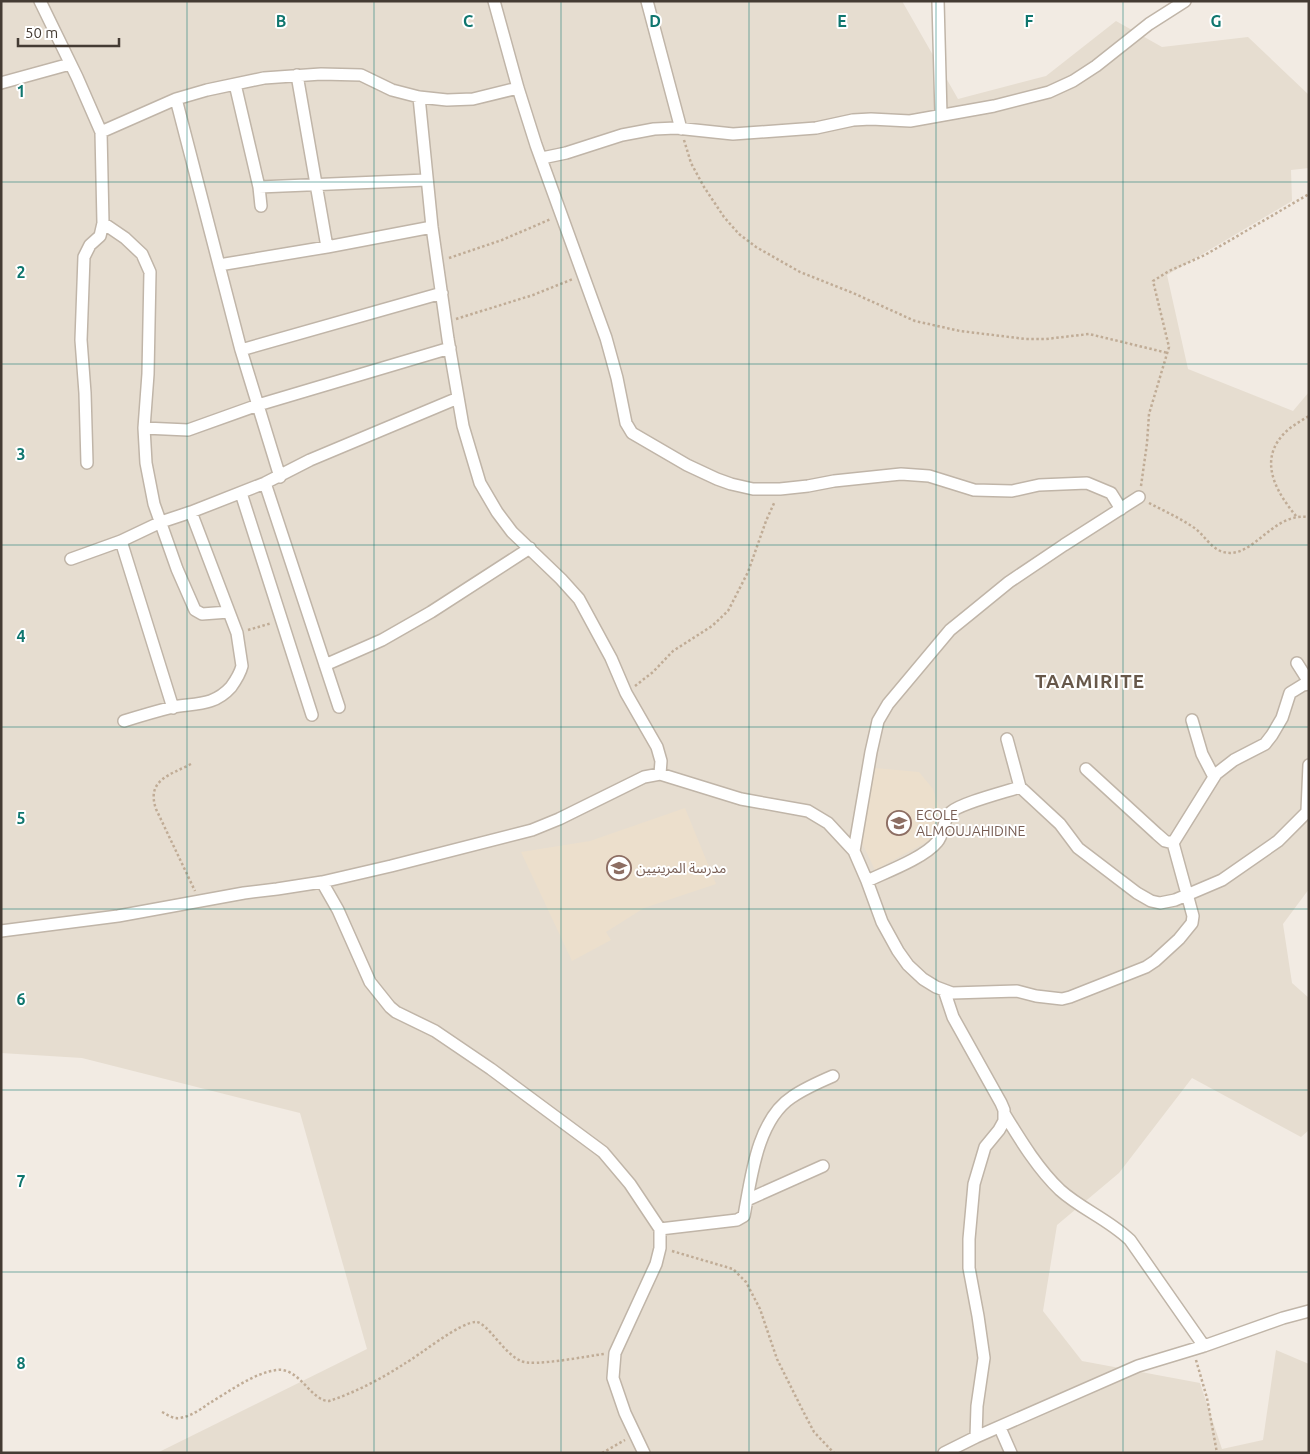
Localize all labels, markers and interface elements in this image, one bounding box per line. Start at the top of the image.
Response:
text: B [276,12,286,30]
text: C [463,12,473,30]
text: D [649,12,661,30]
text: E [837,12,847,30]
text: F [1025,12,1034,30]
text: G [1210,12,1222,30]
scale bar [18,15,119,47]
text: 50 m [25,24,58,41]
text: 1 [16,82,26,100]
text: 2 [16,263,26,281]
text: 3 [16,445,26,463]
text: 4 [16,627,26,645]
district label: TAAMIRITE [1035,670,1145,692]
place label: ECOLE ALMOUJAHIDINE [916,807,1026,839]
text: 5 [16,809,26,827]
school or university icon: ECOLE ALMOUJAHIDINE [886,810,912,836]
school or university icon: مدرسة المرينيين [606,855,632,881]
place label: مدرسة المرينيين [636,860,726,877]
text: 6 [16,990,26,1008]
text: 7 [16,1172,26,1190]
text: 8 [16,1354,26,1372]

